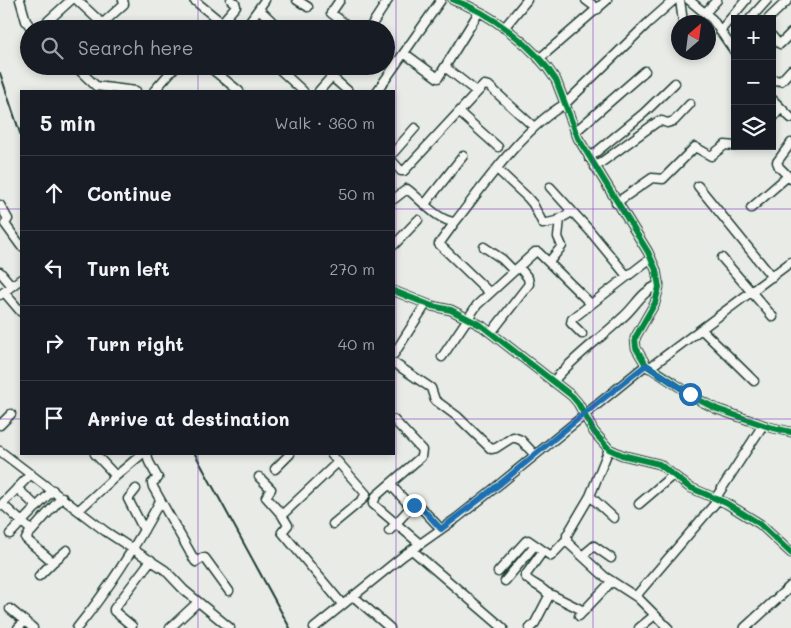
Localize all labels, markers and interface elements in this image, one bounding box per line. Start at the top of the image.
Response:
north arrow [671,15,716,60]
map controls [731,15,776,150]
button: + [731,15,776,60]
search box [20,20,395,75]
icon: search [38,34,66,62]
text: Search here [78,35,194,60]
button: − [731,60,776,105]
button: layers [731,105,776,150]
text: 5 min [40,109,96,136]
text: Walk · 360 m [274,112,375,133]
icon: ahead [40,179,68,207]
text: Continue [87,181,172,206]
text: 50 m [338,183,375,204]
icon: left [40,254,68,282]
text: Turn left [87,256,170,281]
text: 270 m [329,258,375,279]
icon: right [40,329,68,357]
text: Turn right [87,331,184,356]
text: 40 m [338,333,375,354]
route start [679,383,702,406]
icon: arrive [40,404,68,432]
text: Arrive at destination [87,406,290,431]
route end [403,494,426,517]

